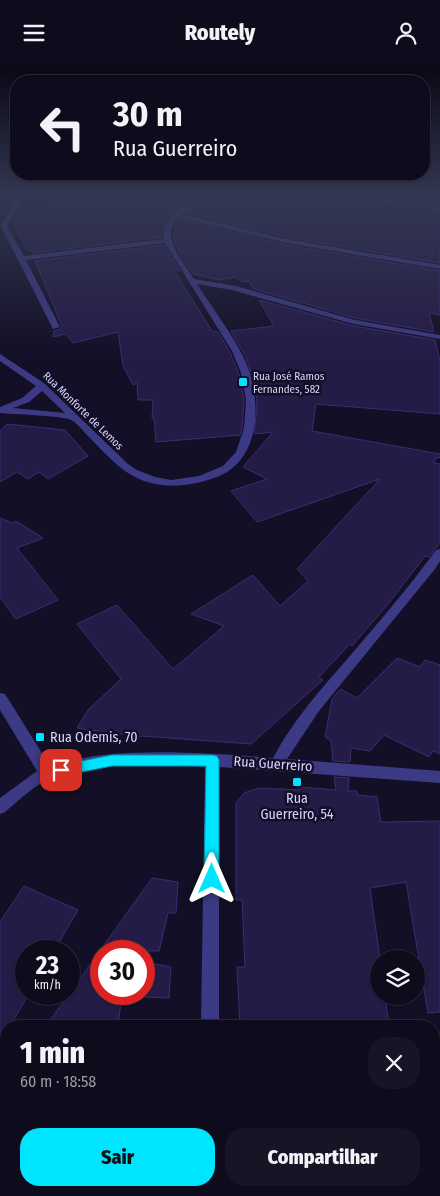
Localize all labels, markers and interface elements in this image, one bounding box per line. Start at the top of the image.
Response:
icon: menu [20,19,48,47]
text: Routely [185,19,255,46]
icon: person [392,19,420,47]
text: 30 m [113,93,183,135]
icon: left [30,95,95,160]
text: Rua Guerreiro [113,135,237,162]
street label: Rua Monforte de Lemos [40,369,126,453]
place label: Rua José Ramos Fernandes, 582 [253,370,325,396]
marker: Rua José Ramos Fernandes, 582 [237,376,249,388]
place label: Rua Odemis, 70 [50,729,138,746]
marker: Rua Odemis, 70 [34,731,46,743]
pin [40,749,82,791]
street label: Rua Guerreiro [233,753,313,775]
icon: arrive [47,756,75,784]
marker: Rua Guerreiro, 54 [291,776,303,788]
place label: Rua Guerreiro, 54 [260,790,334,823]
position arrow [185,852,237,904]
speed limit sign: 30 [90,940,155,1005]
map controls [370,950,425,1005]
button: layers [370,950,425,1005]
text: 23 [36,951,59,981]
text: km/h [34,978,61,992]
text: 1 min [20,1035,85,1071]
button: close [368,1037,420,1089]
text: 60 m · 18:58 [20,1072,96,1091]
button: Sair [20,1128,215,1186]
button: Compartilhar [225,1128,420,1186]

